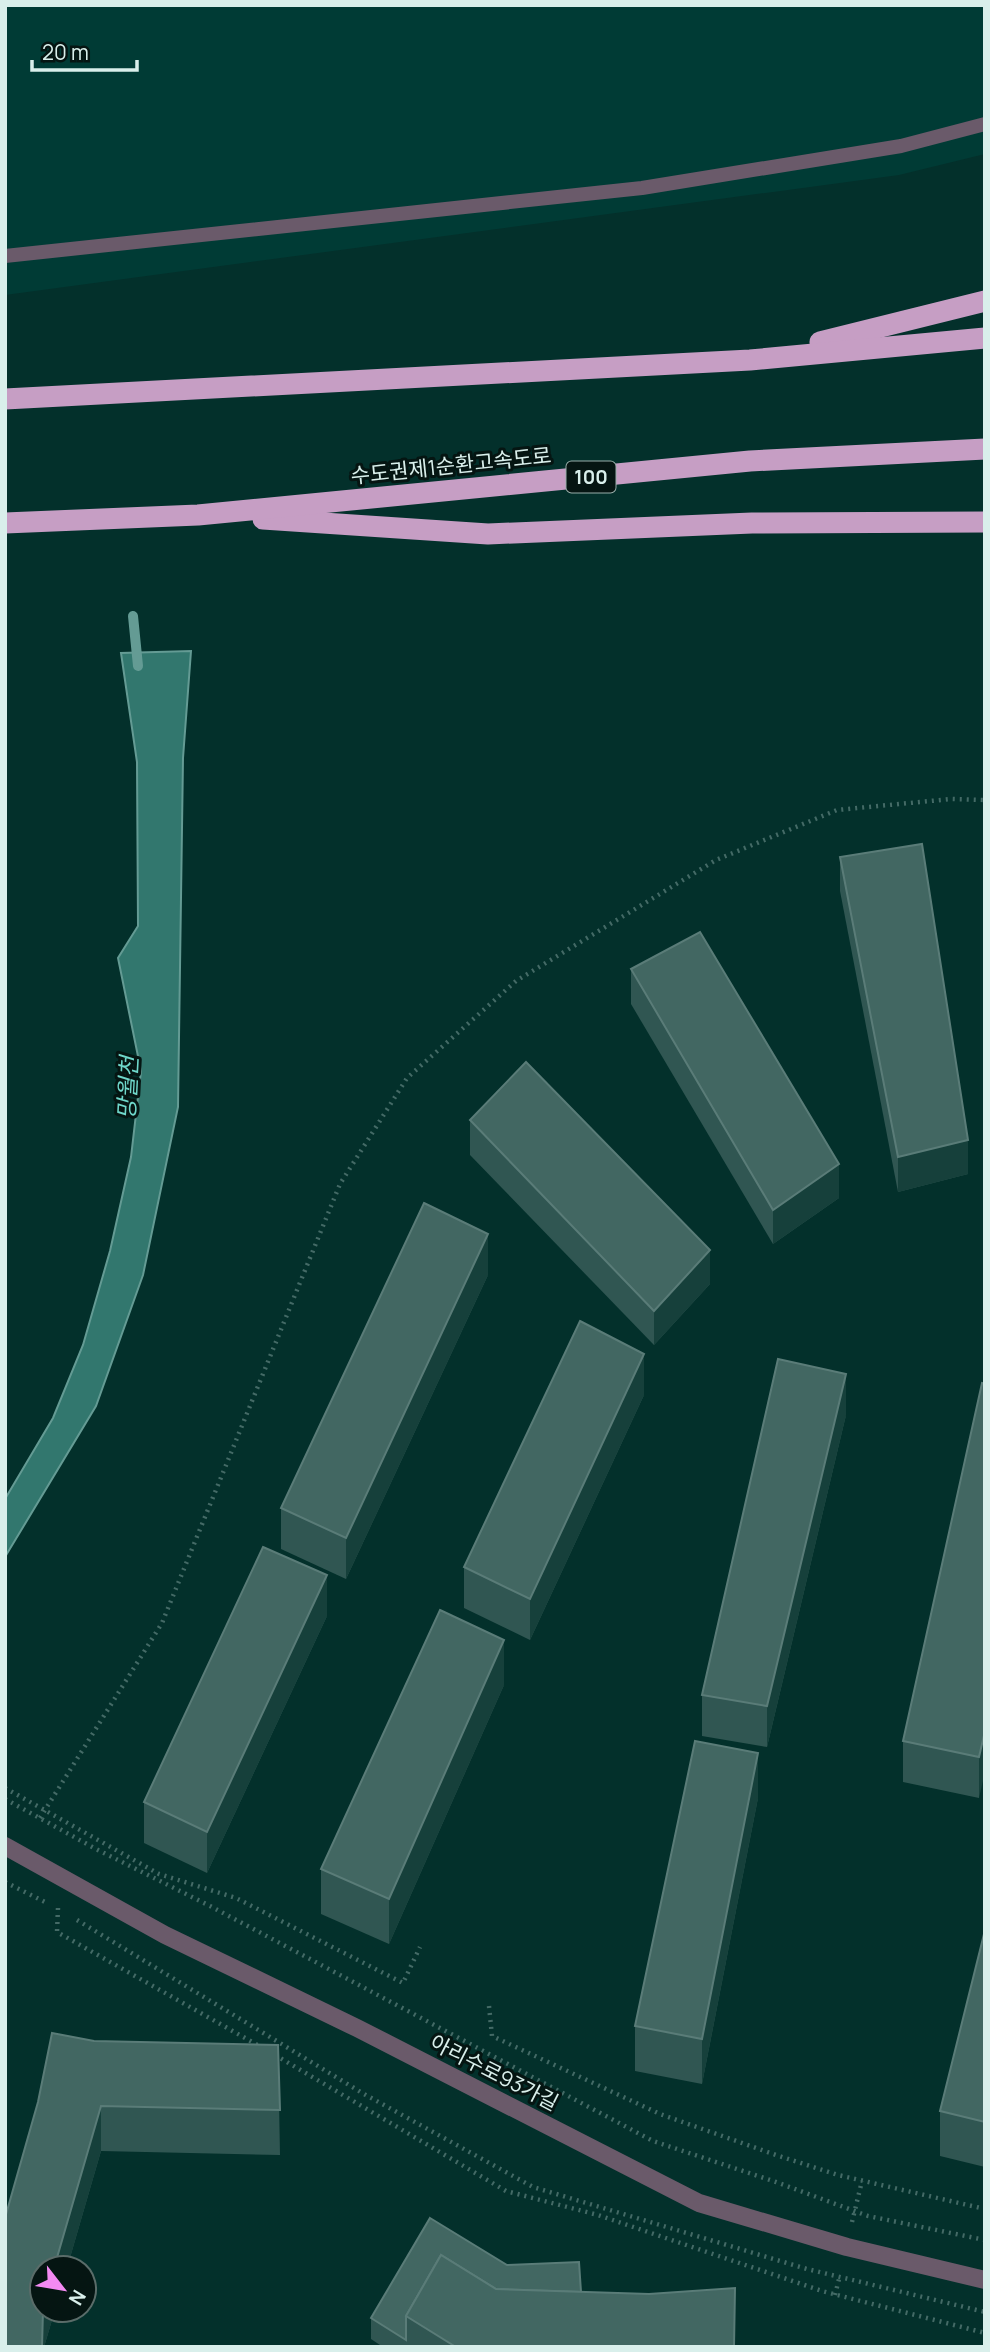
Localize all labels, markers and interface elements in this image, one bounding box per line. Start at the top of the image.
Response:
scale bar [32,28,136,72]
text: 20 m [42,38,89,66]
street label: 수도권제1순환고속도로 [349,441,553,489]
road number: 100 [566,462,616,492]
water label: 망월천 [109,1053,145,1120]
street label: 아리수로93가길 [425,2028,563,2116]
north arrow [28,2254,98,2324]
text: N [63,2285,92,2310]

